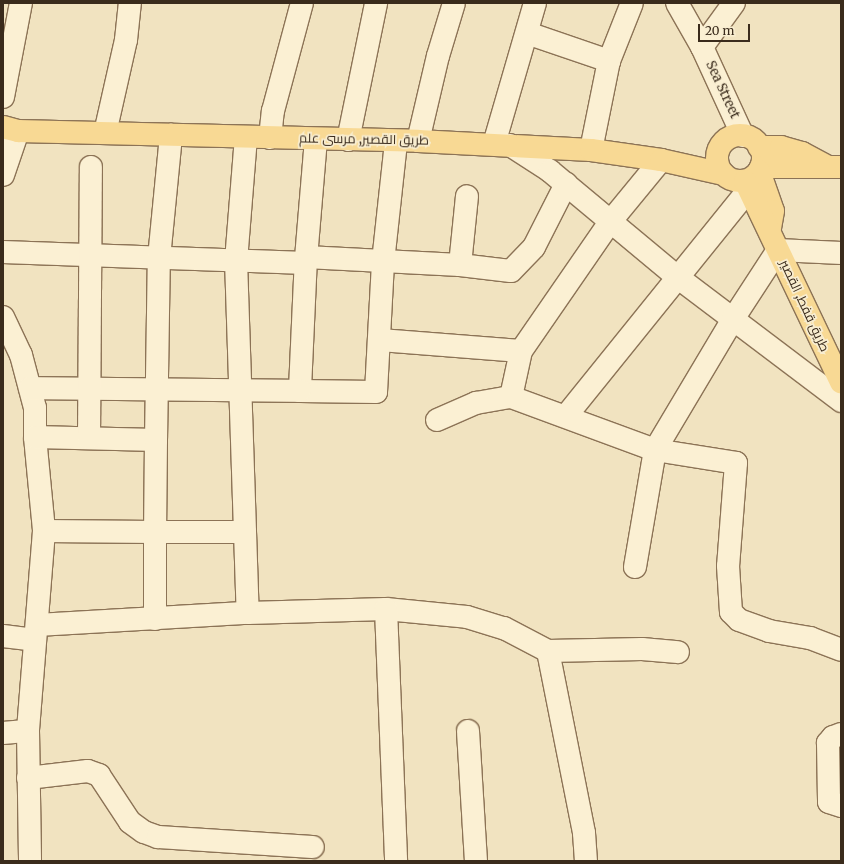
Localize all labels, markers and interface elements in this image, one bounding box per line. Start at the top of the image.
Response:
scale bar [700,16,752,42]
text: 20 m [705,23,734,38]
street label: Sea Street [702,59,742,121]
street label: طريق القصير, مرسى علم [299,131,429,149]
street label: طريق قفط, القصير [776,257,832,355]

